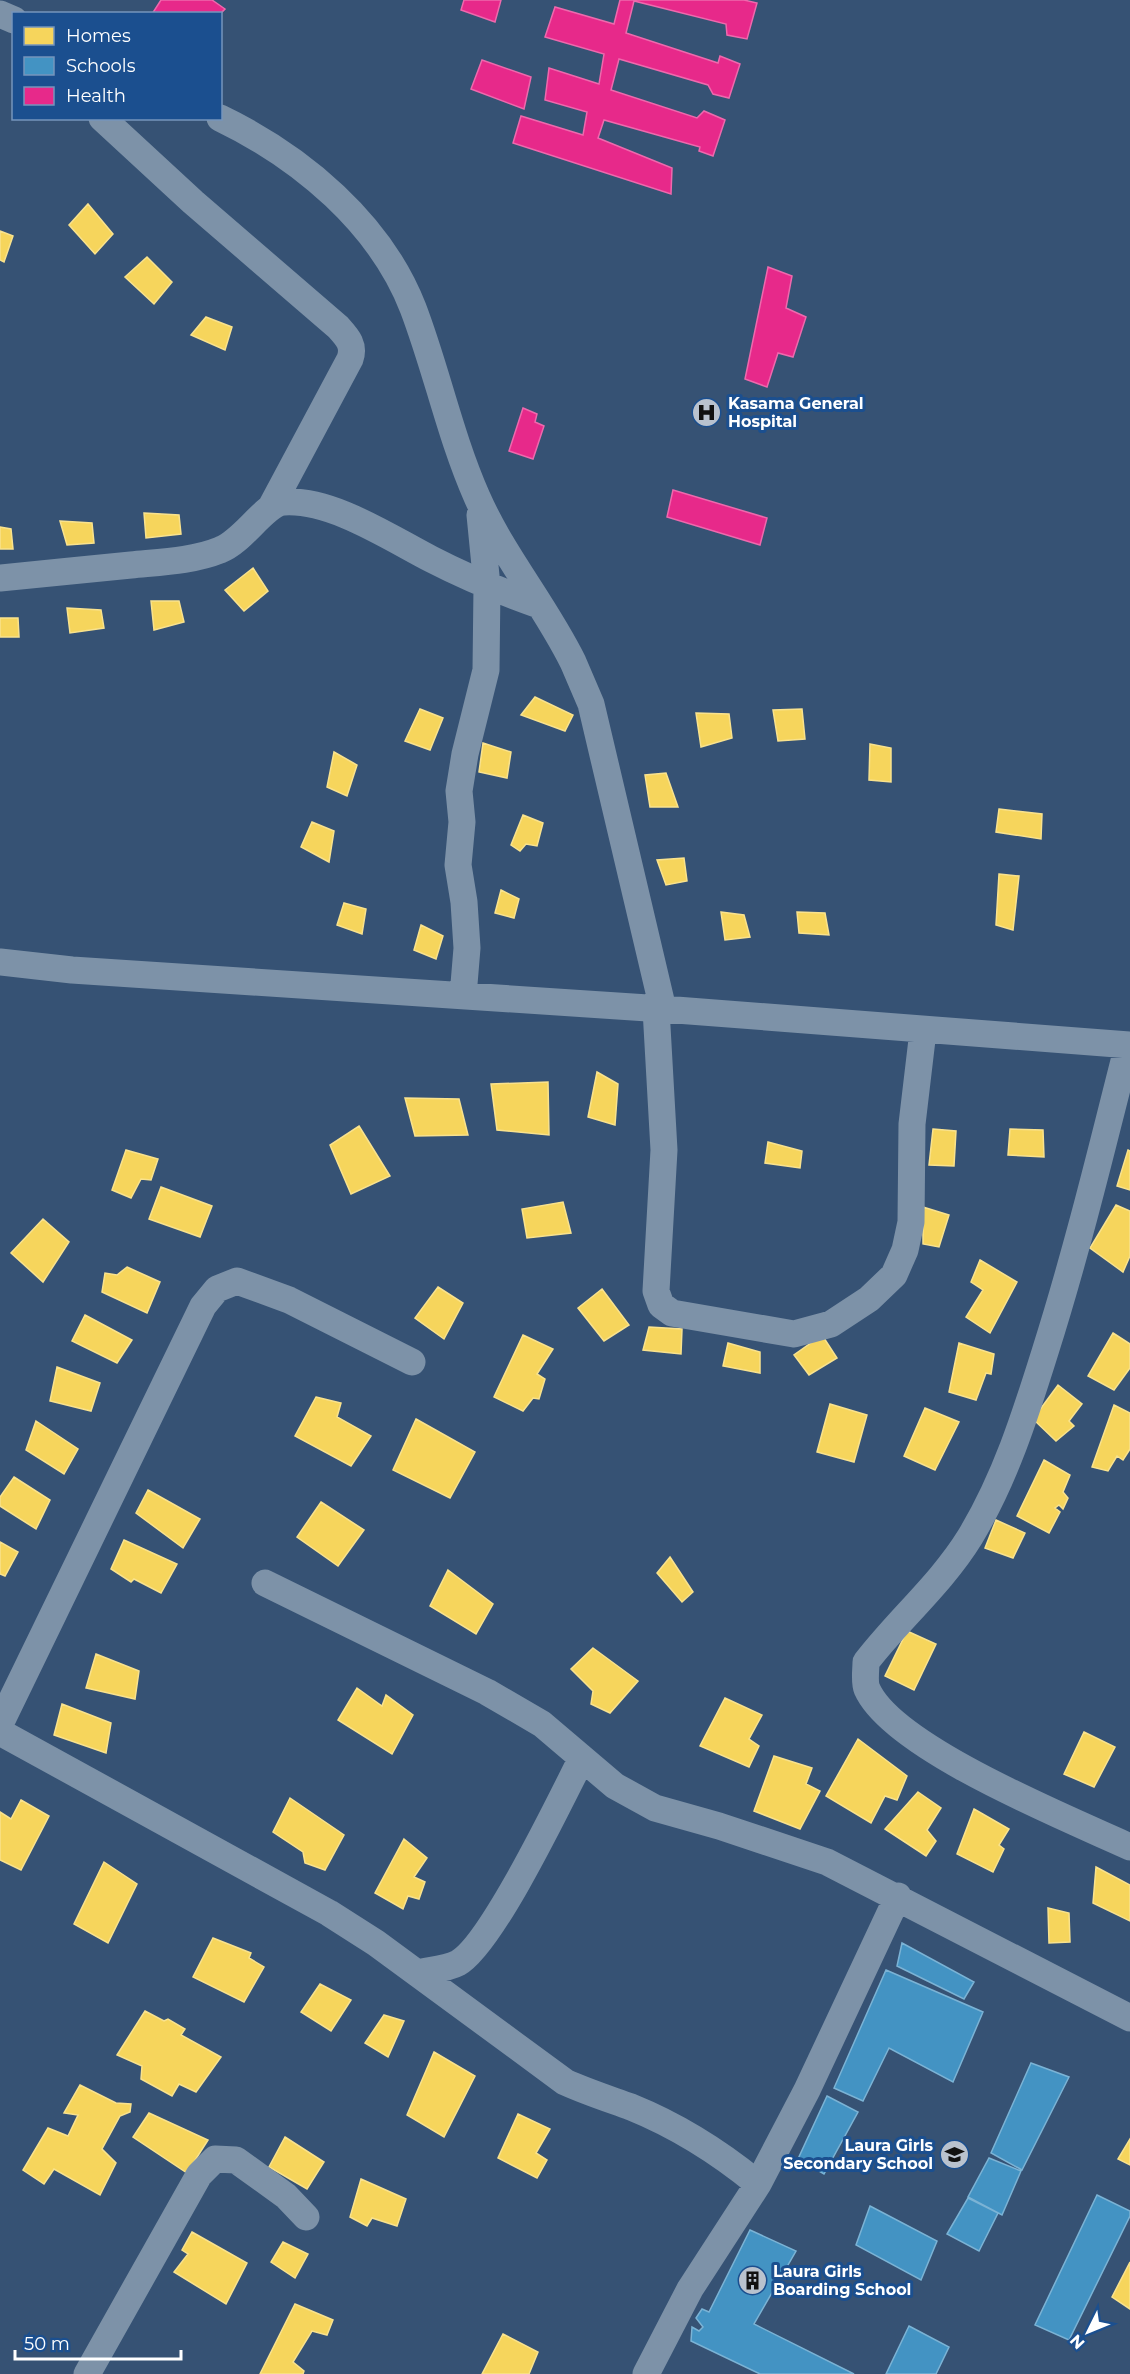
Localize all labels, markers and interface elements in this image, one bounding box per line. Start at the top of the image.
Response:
legend [12,12,222,120]
text: Homes [66,25,131,47]
text: Schools [66,55,136,77]
text: Health [66,85,126,107]
place label: Kasama General Hospital [728,394,864,431]
hospital icon: Kasama General Hospital [691,396,723,428]
place label: Laura Girls Secondary School [783,2136,933,2173]
school or university icon: Laura Girls Secondary School [938,2138,970,2170]
place label: Laura Girls Boarding School [773,2262,911,2299]
building icon: Laura Girls Boarding School [736,2264,768,2296]
north arrow [1058,2302,1118,2362]
scale bar [15,2323,182,2361]
text: N [1066,2331,1089,2353]
text: 50 m [24,2333,70,2355]

